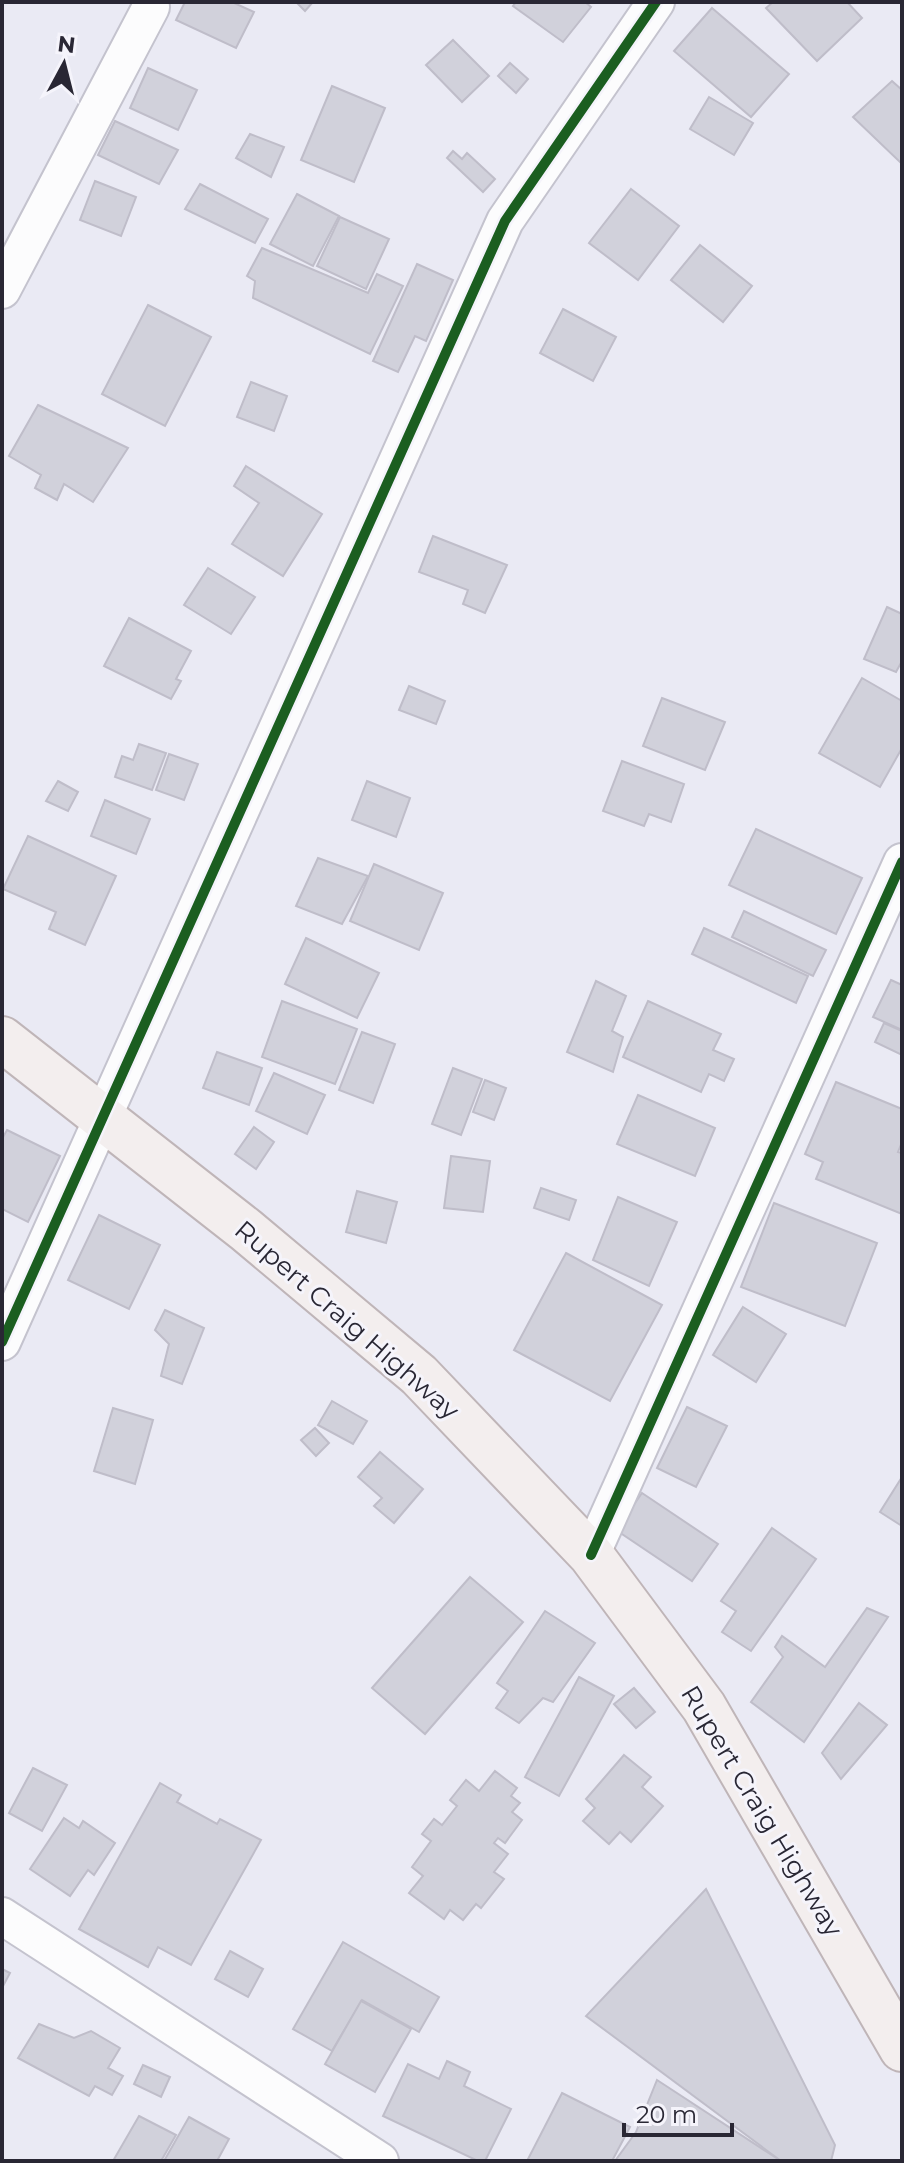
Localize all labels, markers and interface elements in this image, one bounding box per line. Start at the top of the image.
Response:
north arrow [24,24,104,104]
text: N [56,30,77,59]
street label: Rupert Craig Highway [228,1214,467,1427]
street label: Rupert Craig Highway [674,1680,850,1943]
scale bar [624,2087,732,2137]
text: 20 m [636,2100,697,2129]

